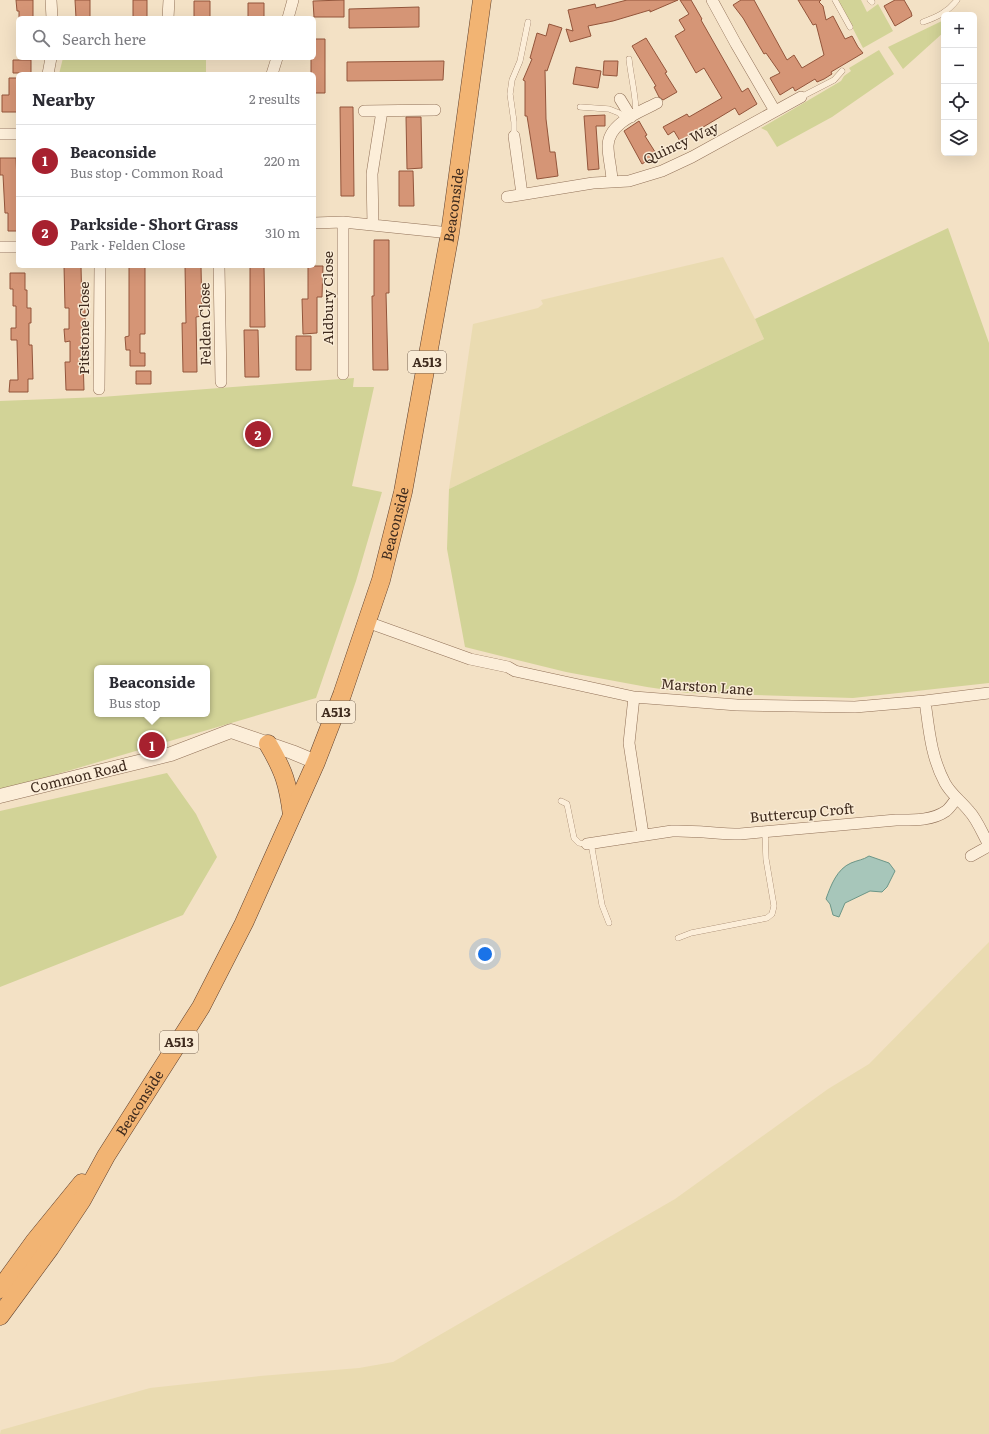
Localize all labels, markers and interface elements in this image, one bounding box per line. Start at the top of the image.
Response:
map controls [941,12,977,156]
button: + [941,12,977,48]
search box [16,16,316,60]
icon: search [30,27,52,49]
text: Search here [62,27,146,50]
button: − [941,48,977,84]
button: locate [941,84,977,120]
text: Nearby [32,86,95,111]
text: 2 results [249,89,300,108]
street label: Quincy Way [640,115,722,168]
button: layers [941,120,977,156]
text: Beaconside [70,140,156,163]
text: 1 [42,151,48,170]
text: 220 m [264,151,300,170]
text: Bus stop · Common Road [70,163,223,182]
street label: Beaconside [438,167,468,244]
text: Parkside - Short Grass [70,212,238,235]
text: 2 [42,223,48,242]
text: 310 m [265,223,300,242]
text: Park · Felden Close [70,235,185,254]
street label: Aldbury Close [317,251,337,345]
street label: Pitstone Close [73,282,93,374]
street label: Felden Close [193,282,215,366]
road number: A513 [408,351,446,373]
pin: 2 [245,419,271,449]
street label: Beaconside [375,485,413,562]
popup [94,665,210,717]
text: Beaconside [109,670,195,693]
street label: Marston Lane [660,673,754,699]
text: Bus stop [109,693,161,712]
road number: A513 [317,701,355,723]
pin: 1 [139,730,165,760]
street label: Common Road [28,754,129,797]
street label: Buttercup Croft [749,797,856,827]
your location [475,944,495,964]
road number: A513 [160,1031,198,1053]
street label: Beaconside [110,1066,167,1139]

